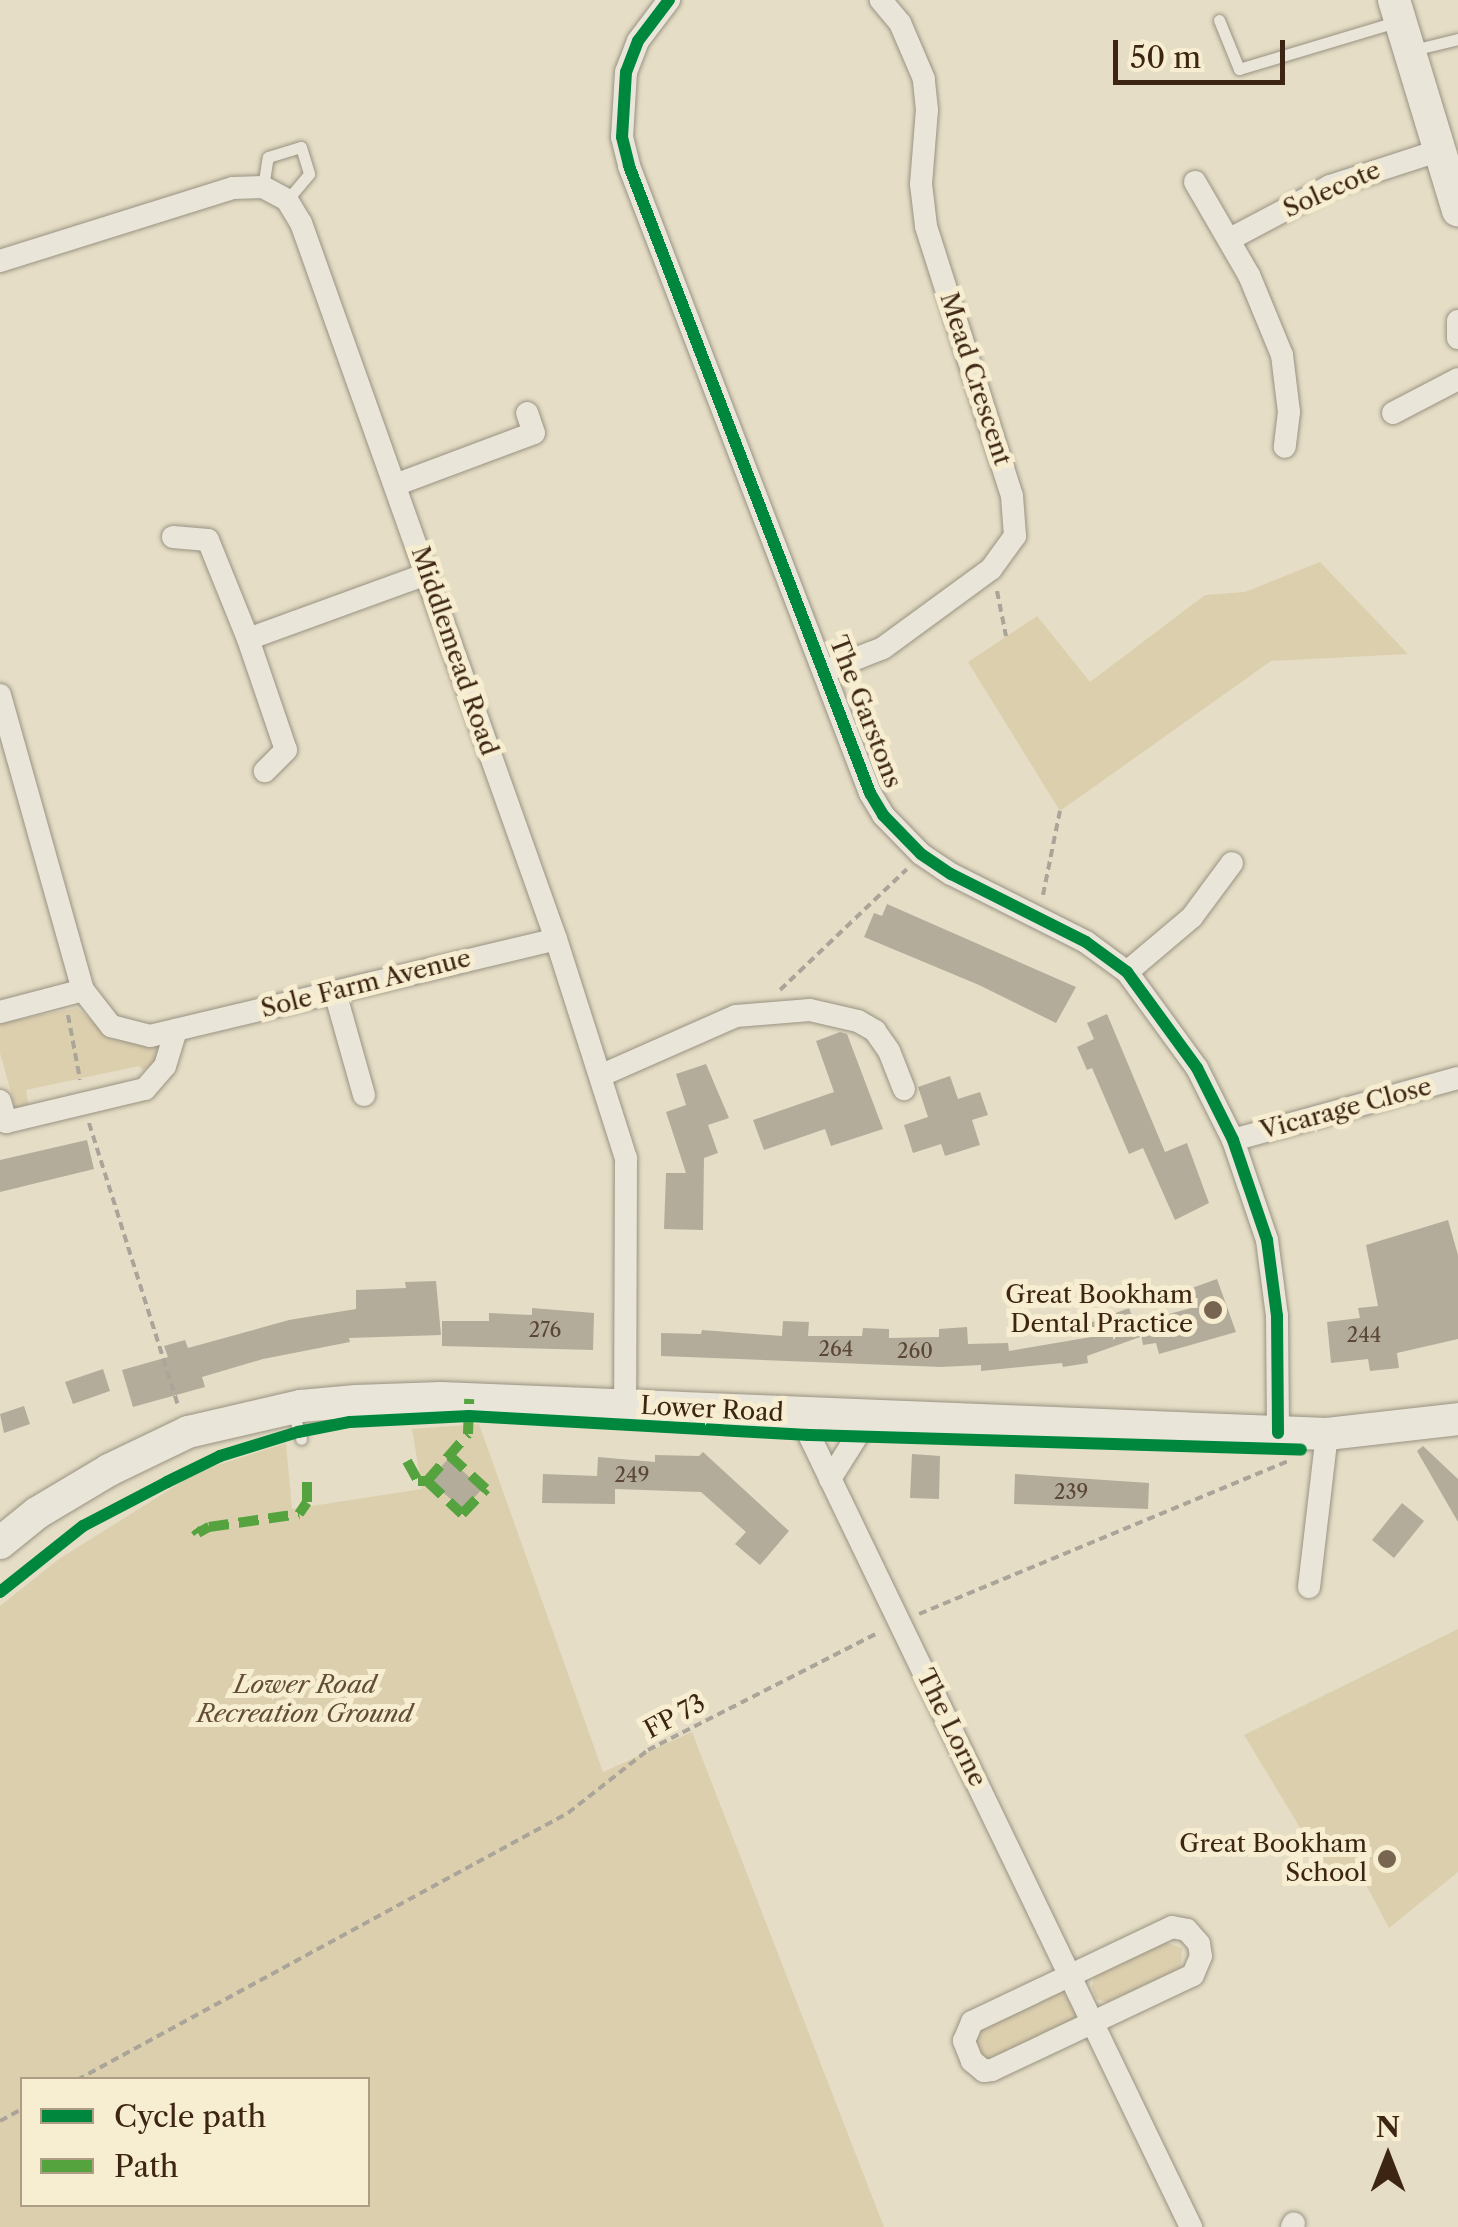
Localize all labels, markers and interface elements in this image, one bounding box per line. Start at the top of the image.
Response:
scale bar [1118,20,1290,82]
text: 50 m [1130,39,1201,76]
street label: Solecote [1279,155,1385,225]
street label: Mead Crescent [933,289,1017,469]
street label: Middlemead Road [404,543,504,759]
street label: The Garstons [822,632,908,792]
street label: Sole Farm Avenue [257,943,475,1025]
street label: Vicarage Close [1257,1072,1435,1146]
place label: Great Bookham Dental Practice [1005,1281,1193,1340]
marker: Great Bookham Dental Practice [1202,1299,1224,1321]
house number: 276 [529,1318,561,1342]
house number: 244 [1347,1323,1381,1347]
house number: 264 [819,1337,853,1361]
house number: 260 [897,1339,933,1363]
street label: Lower Road [639,1391,785,1429]
house number: 249 [615,1463,649,1487]
house number: 239 [1054,1480,1088,1504]
street label: The Lorne [910,1664,992,1792]
park label: Lower Road Recreation Ground [197,1671,413,1730]
street label: FP 73 [639,1688,711,1746]
place label: Great Bookham School [1179,1830,1367,1889]
marker: Great Bookham School [1376,1848,1398,1870]
legend [20,2077,370,2207]
text: Cycle path [114,2098,266,2135]
north arrow [1338,2107,1438,2207]
text: N [1376,2110,1400,2144]
text: Path [114,2148,179,2185]

